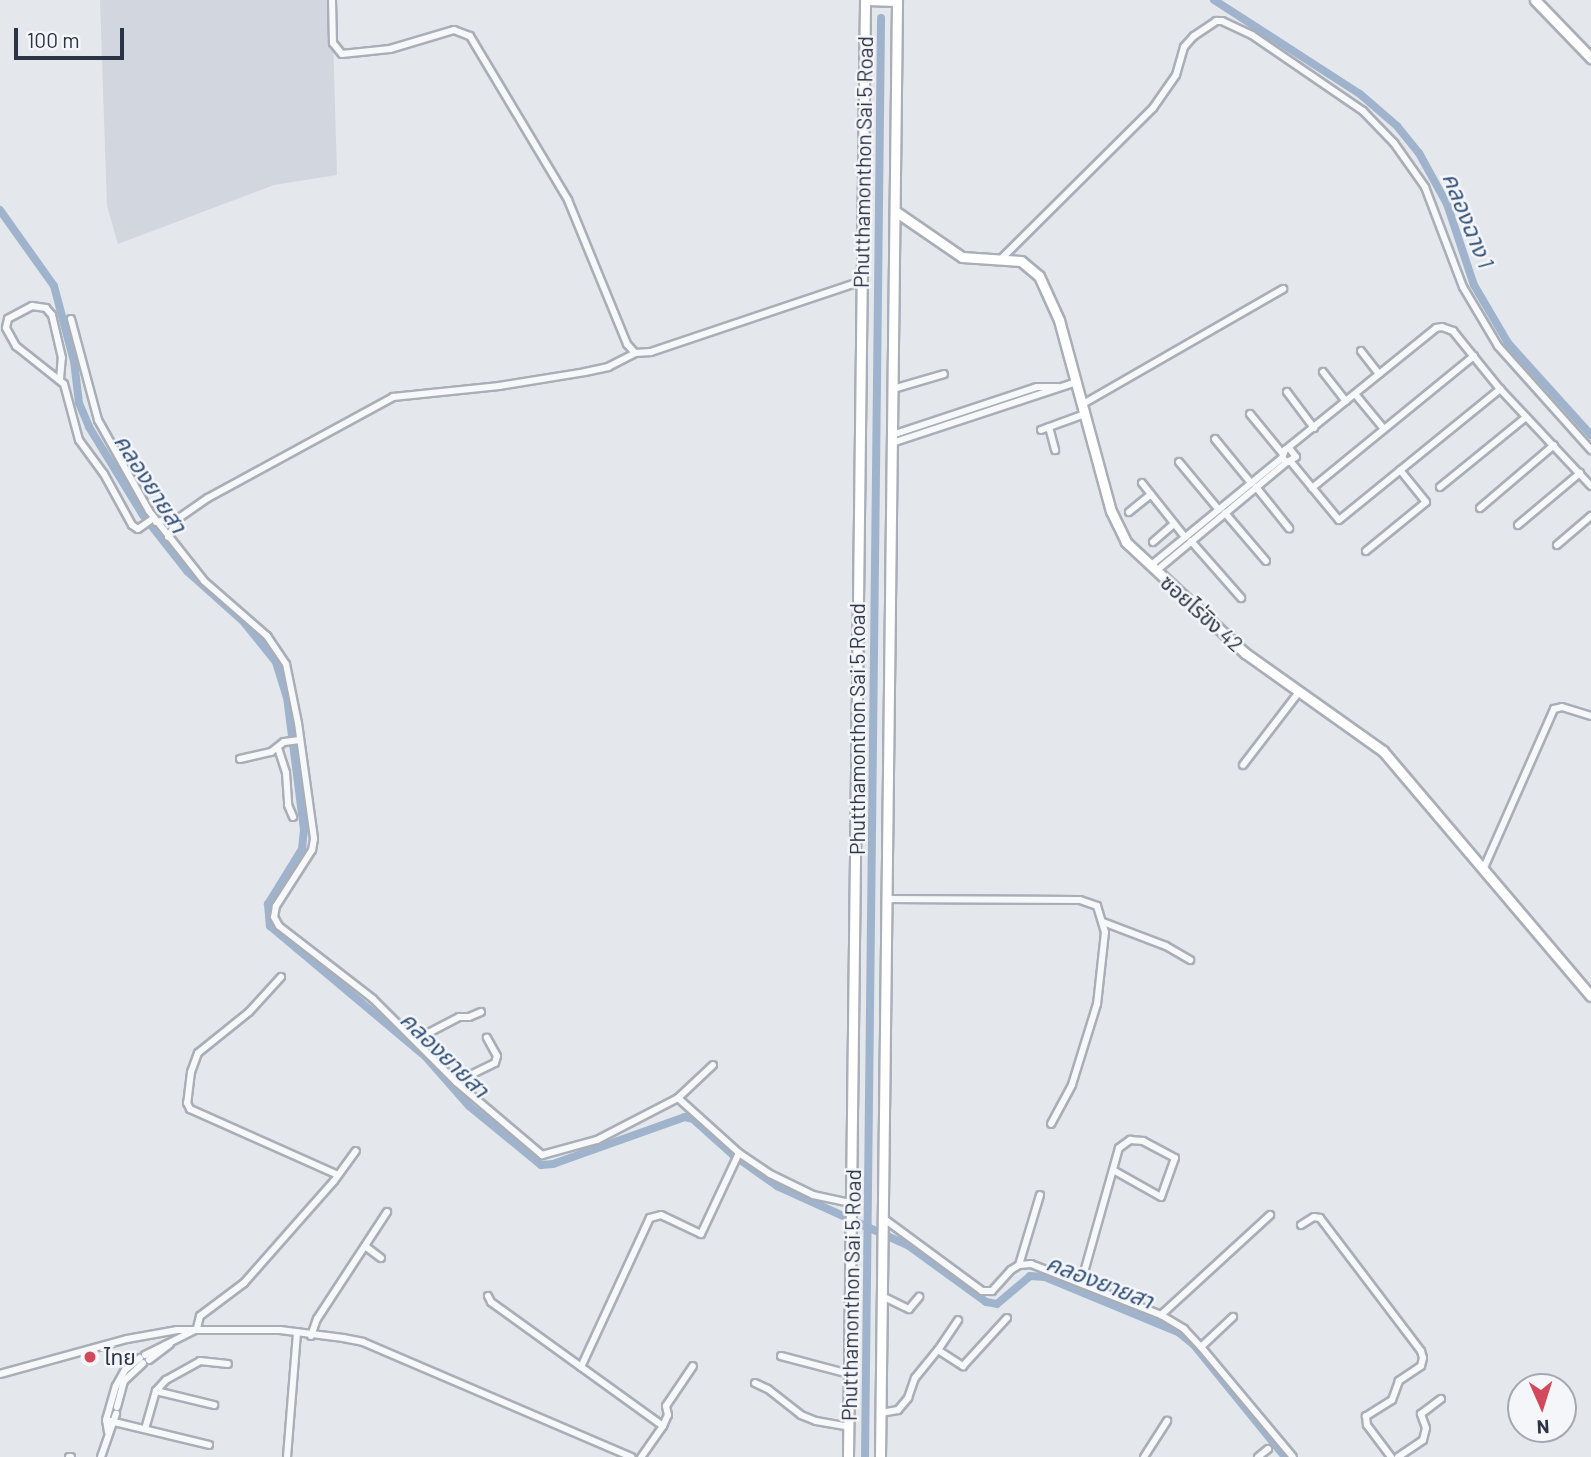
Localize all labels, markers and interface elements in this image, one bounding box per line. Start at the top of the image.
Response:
scale bar [18,14,128,58]
text: 100 m [27,27,80,52]
street label: Phutthamonthon Sai 5 Road [848,36,878,288]
water label: คลองฉาง 1 [1437,168,1501,272]
water label: คลองยายสา [109,429,193,537]
street label: ซอยไร่ขิง 42 [1156,569,1248,657]
street label: Phutthamonthon Sai 5 Road [844,603,870,855]
water label: คลองยายสา [395,1005,495,1103]
street label: Phutthamonthon Sai 5 Road [836,1169,866,1421]
water label: คลองยายสา [1043,1248,1157,1314]
place label: ไทย [104,1344,136,1370]
marker: ไทย [82,1349,98,1365]
north arrow [1507,1373,1577,1443]
text: N [1536,1416,1550,1439]

